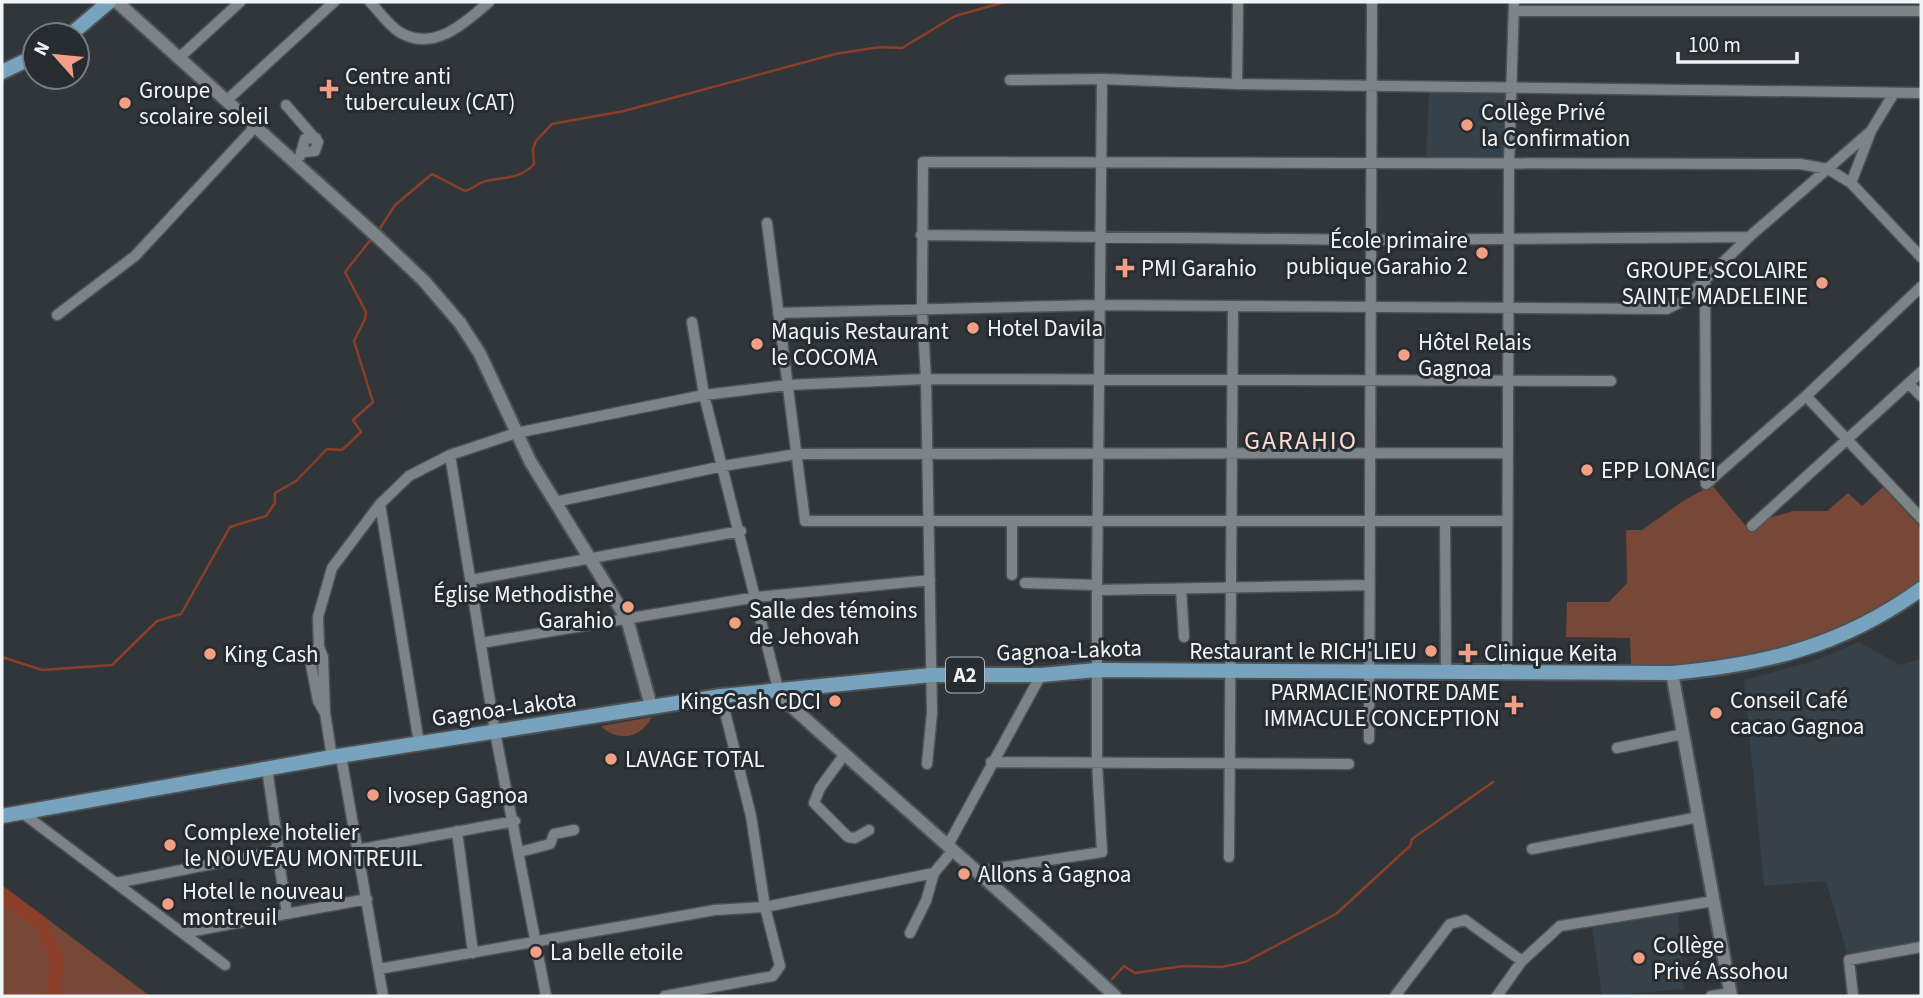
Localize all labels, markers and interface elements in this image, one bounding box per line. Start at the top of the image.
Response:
north arrow [21,21,91,91]
scale bar [1678,21,1797,65]
text: 100 m [1688,30,1741,60]
text: N [27,37,57,61]
place label: Centre anti tuberculeux (CAT) [345,60,515,119]
place label: Groupe scolaire soleil [139,74,269,133]
marker: Centre anti tuberculeux (CAT) [319,79,339,99]
marker: Groupe scolaire soleil [117,95,133,111]
place label: Collège Privé la Confirmation [1481,96,1630,155]
marker: Collège Privé la Confirmation [1459,117,1475,133]
place label: École primaire publique Garahio 2 [1286,224,1468,283]
marker: École primaire publique Garahio 2 [1474,245,1490,261]
place label: PMI Garahio [1141,252,1257,285]
place label: GROUPE SCOLAIRE SAINTE MADELEINE [1621,254,1808,313]
marker: PMI Garahio [1115,258,1135,278]
marker: GROUPE SCOLAIRE SAINTE MADELEINE [1814,275,1830,291]
place label: Hotel Davila [987,312,1103,345]
place label: Maquis Restaurant le COCOMA [771,315,949,374]
marker: Hotel Davila [965,320,981,336]
place label: Hôtel Relais Gagnoa [1418,326,1531,385]
marker: Maquis Restaurant le COCOMA [749,336,765,352]
marker: Hôtel Relais Gagnoa [1396,347,1412,363]
district label: GARAHIO [1244,422,1358,459]
place label: EPP LONACI [1601,454,1716,487]
marker: EPP LONACI [1579,462,1595,478]
place label: Église Methodisthe Garahio [433,578,614,637]
place label: Salle des témoins de Jehovah [749,594,917,653]
marker: Église Methodisthe Garahio [620,599,636,615]
marker: Salle des témoins de Jehovah [727,615,743,631]
street label: Gagnoa-Lakota [996,631,1142,670]
place label: Restaurant le RICH'LIEU [1189,635,1417,668]
place label: Clinique Keita [1484,637,1617,670]
place label: King Cash [224,638,319,671]
marker: Restaurant le RICH'LIEU [1423,643,1439,659]
marker: Clinique Keita [1458,643,1478,663]
marker: King Cash [202,646,218,662]
road number: A2 [946,658,984,692]
place label: PARMACIE NOTRE DAME IMMACULE CONCEPTION [1264,676,1500,735]
street label: Gagnoa-Lakota [430,682,578,735]
place label: Conseil Café cacao Gagnoa [1730,684,1864,743]
place label: KingCash CDCI [680,685,821,718]
marker: KingCash CDCI [827,693,843,709]
marker: PARMACIE NOTRE DAME IMMACULE CONCEPTION [1506,697,1522,713]
marker: Conseil Café cacao Gagnoa [1708,705,1724,721]
place label: LAVAGE TOTAL [625,743,765,776]
marker: LAVAGE TOTAL [603,751,619,767]
place label: Ivosep Gagnoa [387,779,528,812]
marker: Ivosep Gagnoa [365,787,381,803]
place label: Complexe hotelier le NOUVEAU MONTREUIL [184,816,423,875]
marker: Complexe hotelier le NOUVEAU MONTREUIL [162,837,178,853]
place label: Allons à Gagnoa [978,858,1131,891]
marker: Allons à Gagnoa [956,866,972,882]
place label: Hotel le nouveau montreuil [182,875,344,934]
marker: Hotel le nouveau montreuil [160,896,176,912]
place label: Collège Privé Assohou [1653,929,1789,988]
place label: La belle etoile [550,936,683,969]
marker: La belle etoile [528,944,544,960]
marker: Collège Privé Assohou [1631,950,1647,966]

